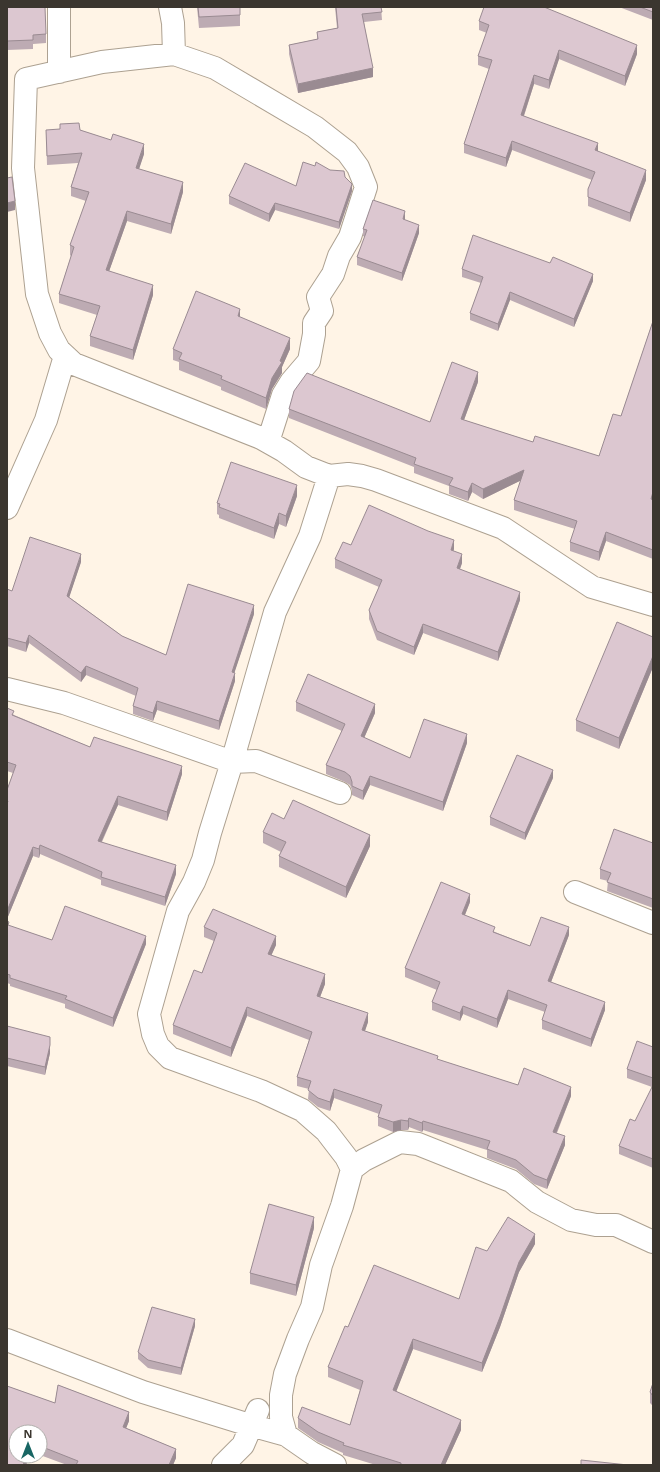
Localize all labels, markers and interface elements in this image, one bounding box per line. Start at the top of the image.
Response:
north arrow [8,1424,48,1464]
text: N [24,1426,32,1441]

